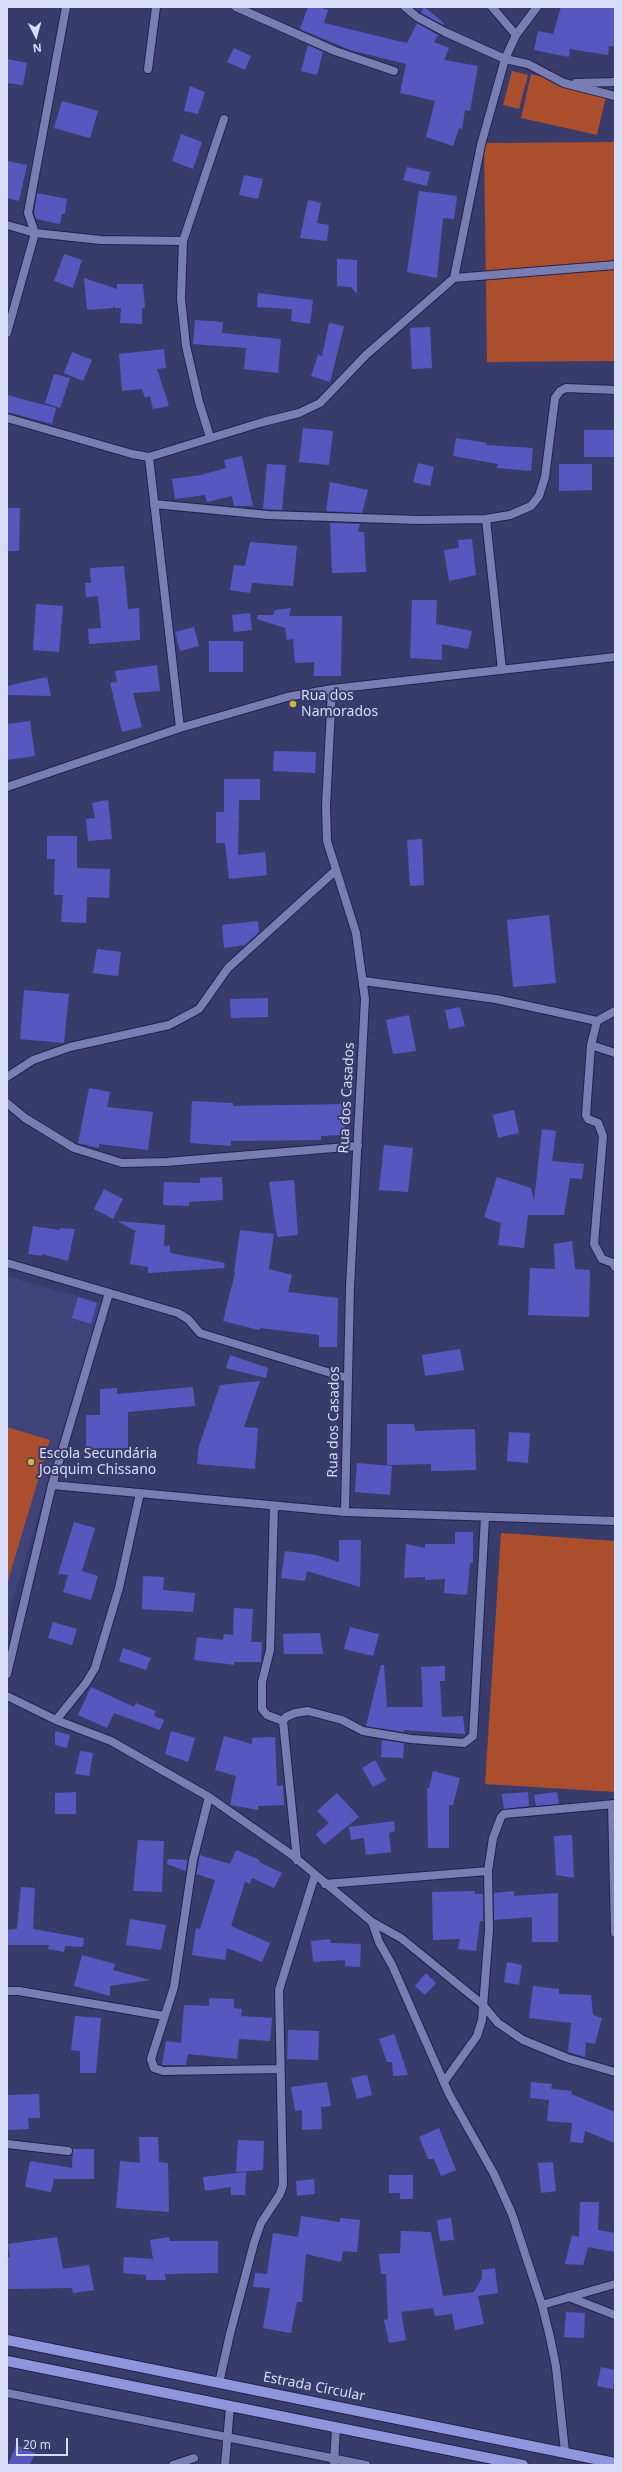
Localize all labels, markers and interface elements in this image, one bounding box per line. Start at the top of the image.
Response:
north arrow [16,16,56,56]
text: N [32,41,43,56]
place label: Rua dos Namorados [301,688,378,720]
marker: Rua dos Namorados [288,699,298,709]
street label: Rua dos Casados [336,1042,358,1154]
street label: Rua dos Casados [325,1366,343,1478]
place label: Escola Secundária Joaquim Chissano [39,1446,157,1478]
marker: Escola Secundária Joaquim Chissano [26,1457,36,1467]
street label: Estrada Circular [262,2369,366,2405]
scale bar [18,2430,70,2456]
text: 20 m [23,2436,51,2453]

